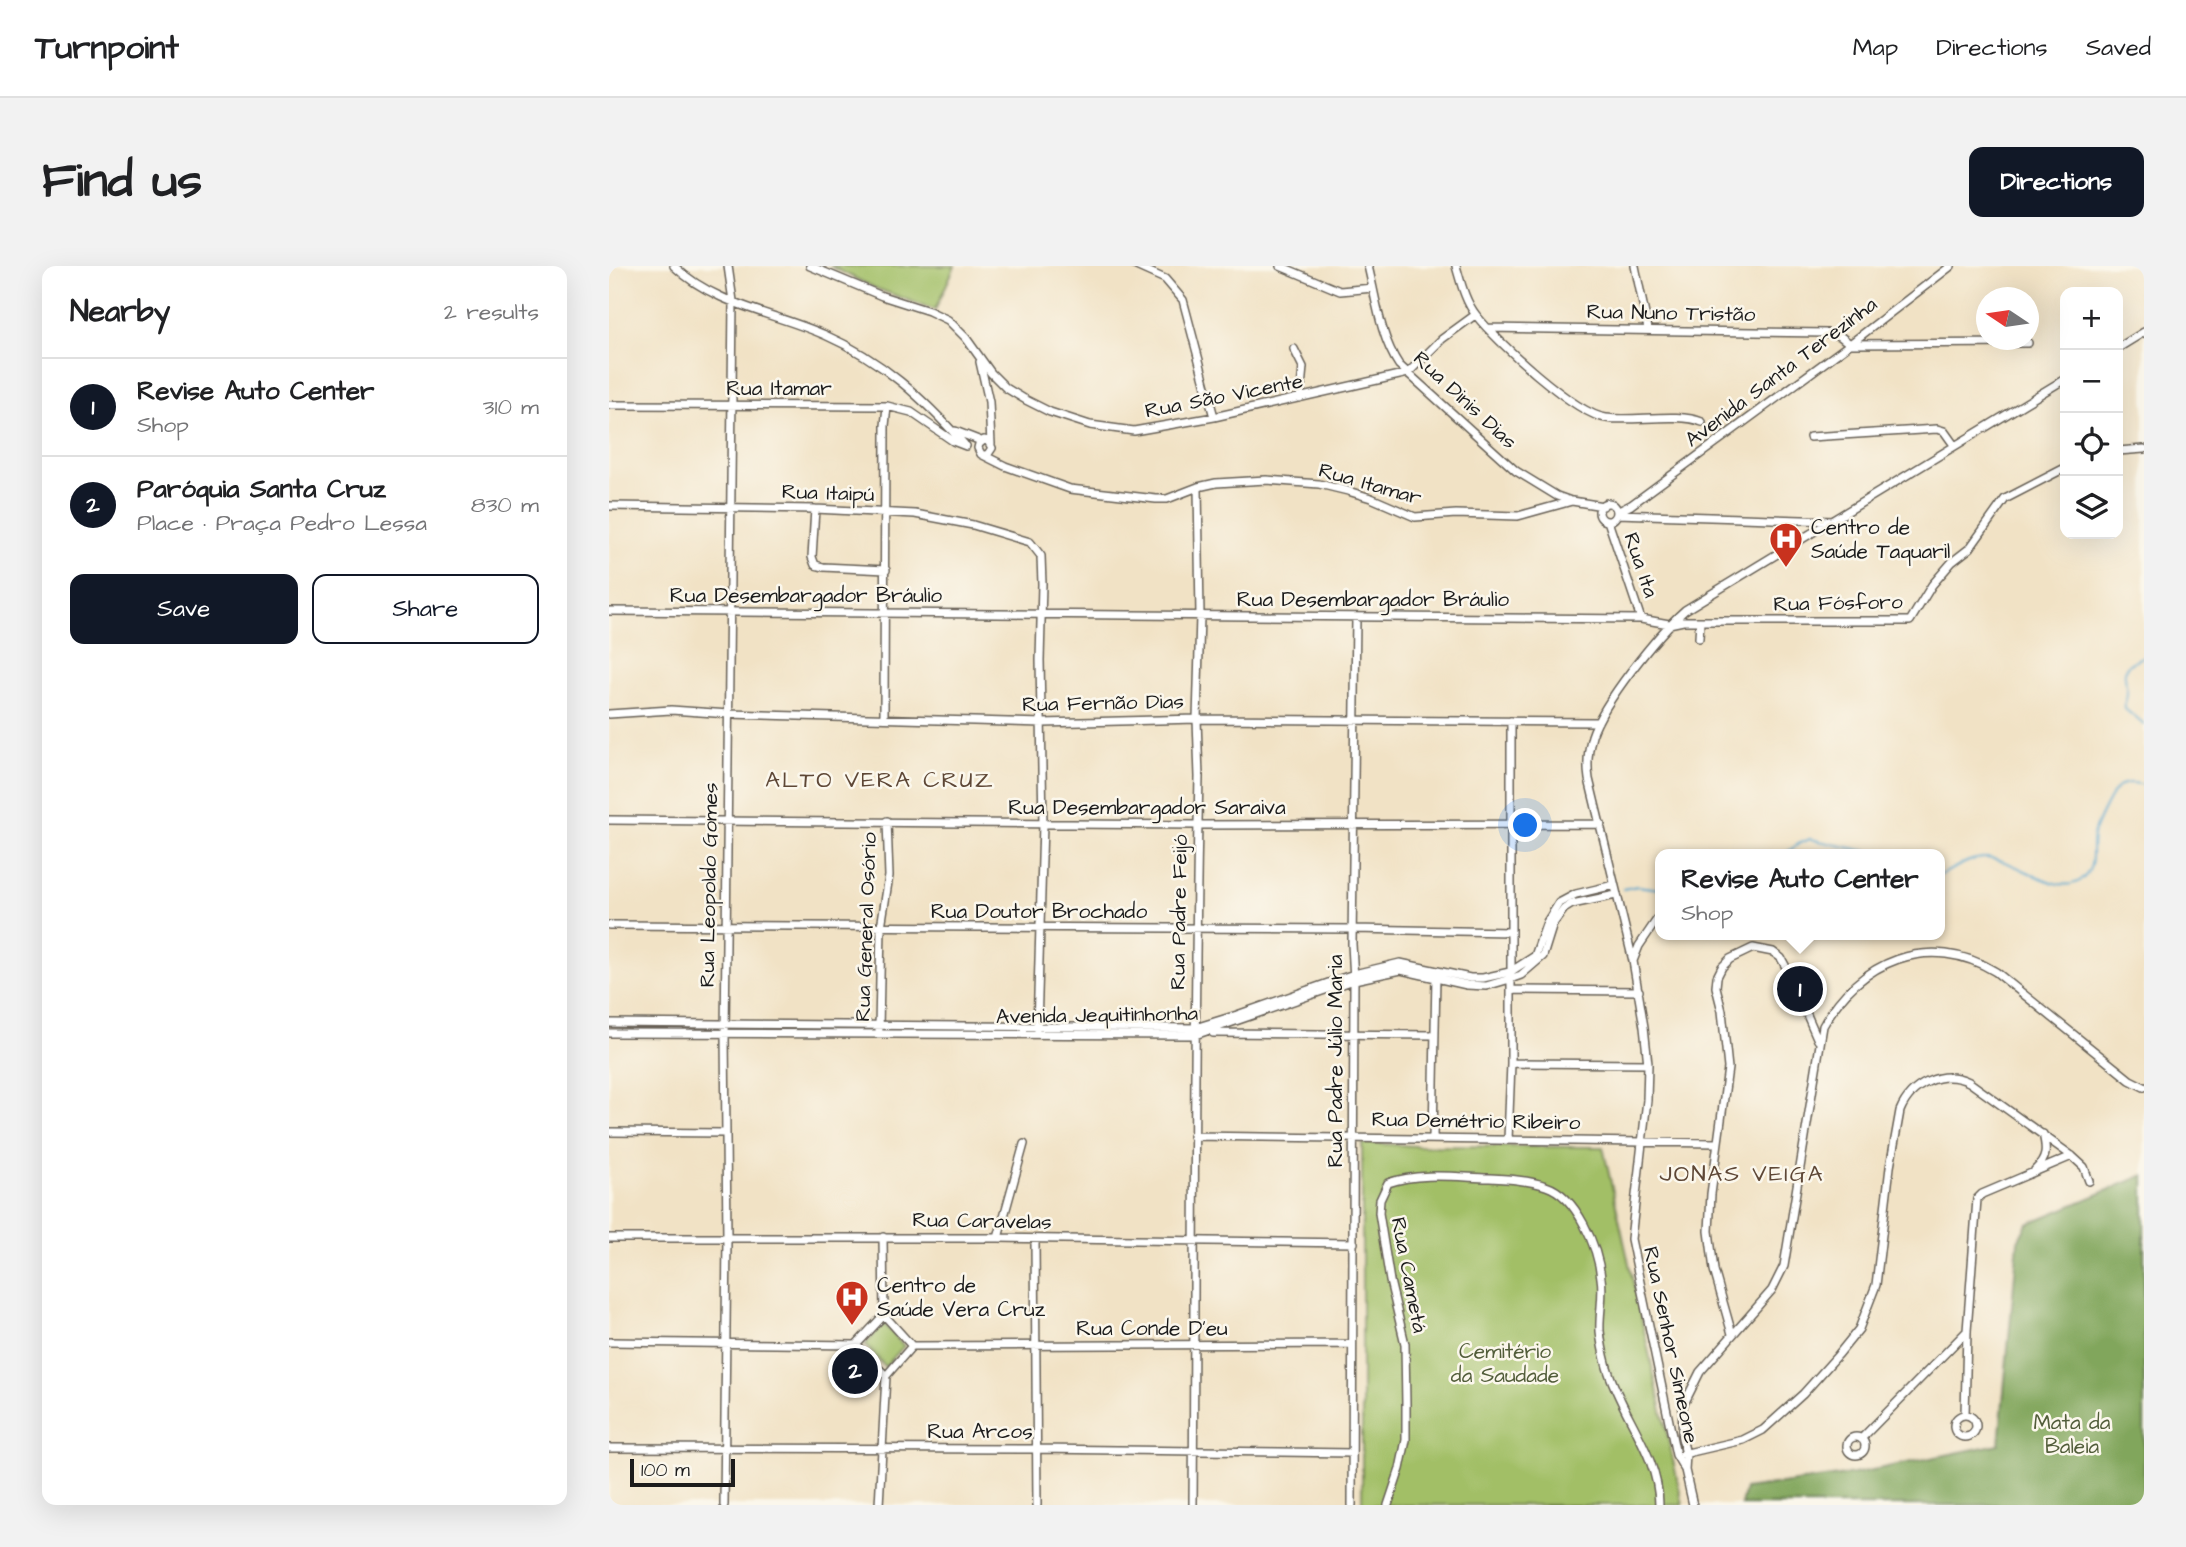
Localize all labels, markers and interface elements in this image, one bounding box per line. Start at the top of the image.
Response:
text: Turnpoint [35,25,179,71]
text: Map [1853,31,1898,65]
text: Directions [1936,31,2048,65]
text: Saved [2086,31,2151,65]
button: Directions [1969,147,2144,217]
text: Find us [42,148,202,216]
north arrow [1976,287,2039,350]
map controls [2060,287,2123,539]
button: + [2060,287,2123,350]
street label: Avenida Santa Terezinha [1679,290,1883,454]
text: Nearby [70,291,170,333]
text: 2 results [444,296,539,328]
street label: Rua Nuno Tristão [1586,297,1756,329]
street label: Rua Dinis Dias [1407,344,1523,456]
button: − [2060,350,2123,413]
street label: Rua São Vicente [1142,366,1306,426]
text: Revise Auto Center [137,373,374,409]
street label: Rua Itamar [726,374,832,403]
text: 1 [92,391,94,423]
text: 310 m [483,391,539,423]
text: Shop [137,409,189,441]
button: locate [2060,413,2123,476]
street label: Rua Itamar [1315,455,1425,513]
text: Paróquia Santa Cruz [137,471,386,507]
button: layers [2060,476,2123,539]
street label: Rua Itaipú [781,477,875,510]
text: 2 [86,489,100,521]
text: 830 m [471,489,539,521]
text: Place · Praça Pedro Lessa [137,507,427,539]
place label: Centro de Saúde Taquaril [1811,513,1950,566]
hospital icon: Centro de Saúde Taquaril [1767,520,1805,569]
street label: Rua Ita [1616,529,1666,602]
button: Save [70,574,298,644]
button: Share [312,574,539,644]
street label: Rua Desembargador Bráulio [670,581,942,612]
street label: Rua Desembargador Bráulio [1237,585,1509,616]
street label: Rua Fósforo [1773,587,1903,619]
street label: Rua Fernão Dias [1022,687,1184,719]
district label: ALTO VERA CRUZ [765,764,995,796]
street label: Rua Leopoldo Gomes [693,782,726,988]
street label: Rua Desembargador Saraiva [1008,793,1286,824]
your location [1508,808,1542,842]
street label: Rua General Osório [848,832,884,1022]
street label: Rua Padre Feijó [1163,834,1195,990]
popup [1655,849,1945,940]
text: Revise Auto Center [1681,861,1919,897]
street label: Rua Doutor Brochado [931,897,1147,926]
text: Shop [1681,897,1733,929]
street label: Rua Padre Júlio Maria [1321,954,1350,1167]
pin: 1 [1777,963,1823,1015]
street label: Avenida Jequitinhonha [996,999,1199,1031]
street label: Rua Demétrio Ribeiro [1371,1105,1581,1137]
district label: JONAS VEIGA [1660,1158,1824,1190]
street label: Rua Caravelas [912,1205,1052,1237]
street label: Rua Cametá [1384,1215,1434,1336]
street label: Rua Senhor Simeone [1636,1244,1706,1446]
place label: Centro de Saúde Vera Cruz [877,1271,1046,1324]
hospital icon: Centro de Saúde Vera Cruz [833,1278,871,1327]
street label: Rua Conde D'eu [1076,1314,1228,1343]
park label: Cemitério da Saudade [1451,1337,1559,1390]
pin: 2 [832,1345,878,1397]
park label: Mata da Baleia [2033,1408,2111,1461]
street label: Rua Arcos [927,1417,1033,1446]
scale bar [630,1456,735,1488]
text: 100 m [641,1457,690,1484]

